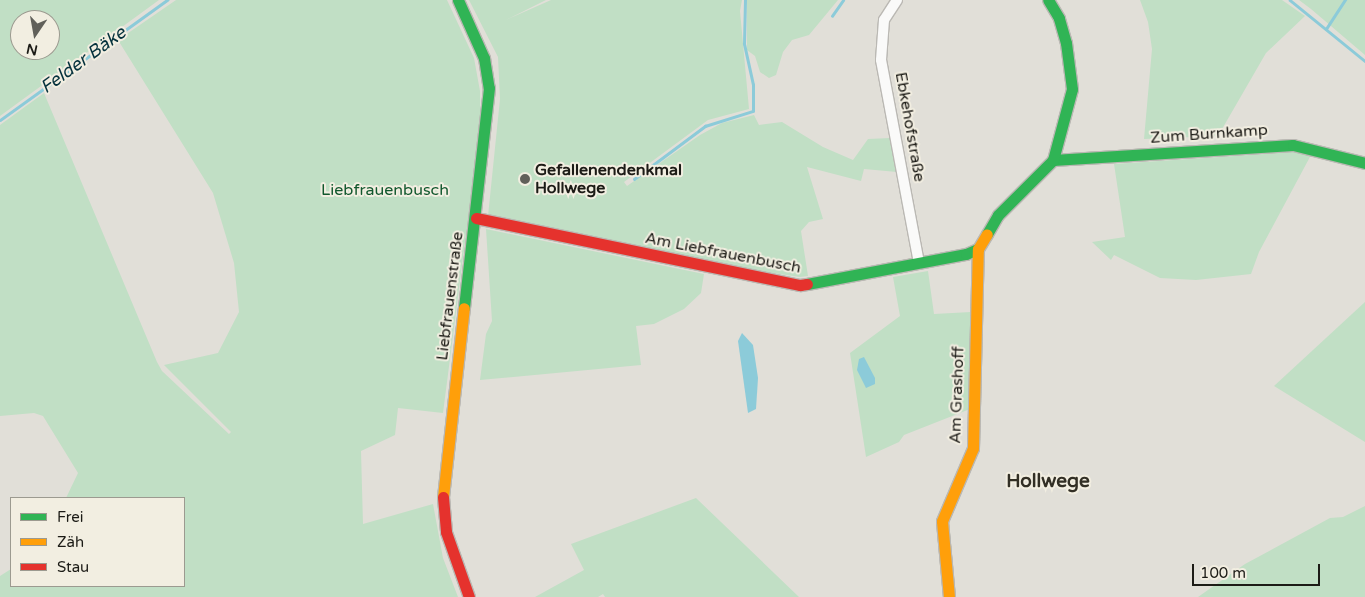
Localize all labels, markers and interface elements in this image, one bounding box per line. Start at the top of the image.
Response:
north arrow [10,10,60,60]
water label: Felder Bäke [36,22,130,98]
text: N [25,40,39,59]
street label: Ebkehofstraße [891,71,929,183]
street label: Zum Burnkamp [1150,120,1268,148]
place label: Gefallenendenkmal Hollwege [535,160,682,198]
marker: Gefallenendenkmal Hollwege [519,173,531,185]
park label: Liebfrauenbusch [321,180,449,200]
street label: Am Liebfrauenbusch [643,228,803,278]
street label: Liebfrauenstraße [433,231,467,361]
street label: Am Grashoff [946,346,968,444]
district label: Hollwege [1006,471,1090,493]
legend [10,497,185,587]
text: Frei [57,508,83,526]
text: Zäh [57,533,84,551]
scale bar [1195,554,1322,586]
text: Stau [57,558,89,576]
text: 100 m [1200,564,1246,582]

